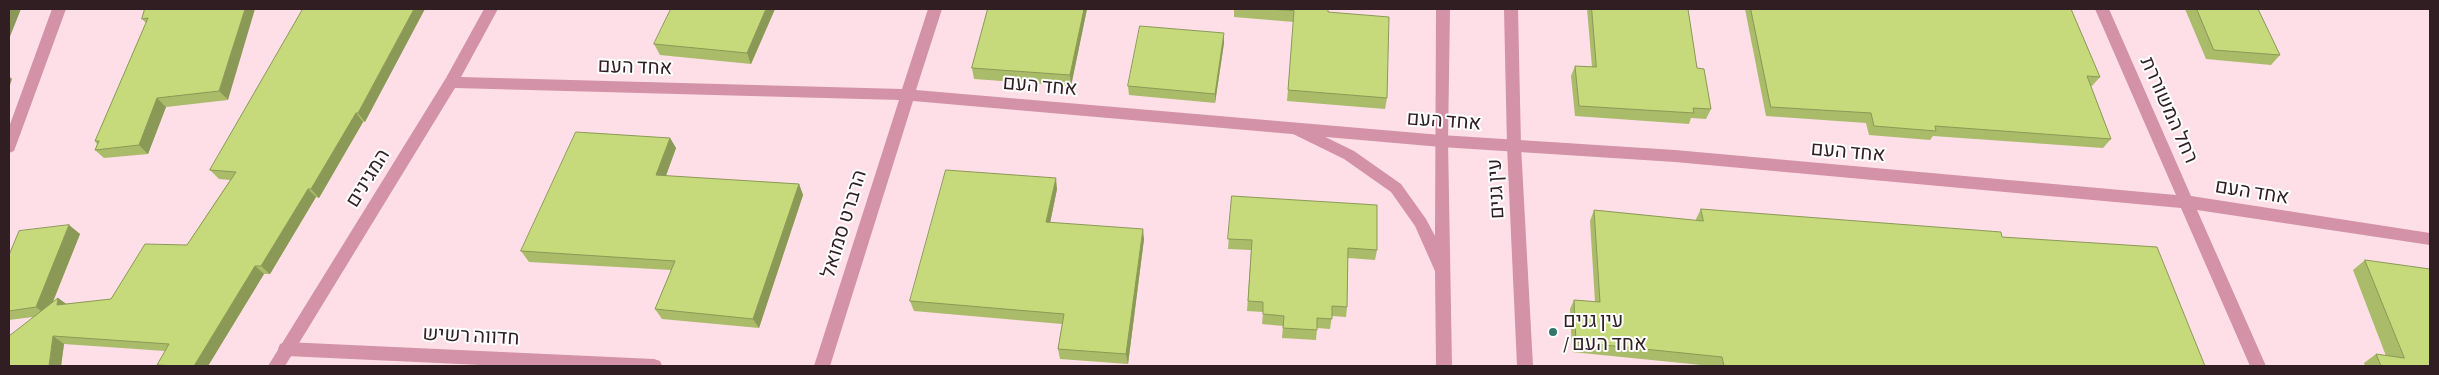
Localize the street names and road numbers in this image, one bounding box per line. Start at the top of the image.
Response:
street label: רחל המשוררת [2135,53,2203,167]
street label: אחד העם [597,54,673,80]
street label: אחד העם [1002,71,1078,101]
street label: אחד העם [1406,106,1482,136]
street label: אחד העם [1810,137,1886,167]
street label: המגינים [341,144,395,212]
street label: עין גנים [1482,158,1510,220]
street label: הרברט סמואל [816,167,872,281]
street label: אחד העם [2213,174,2291,210]
street label: חדווה רשיש [422,321,520,351]

